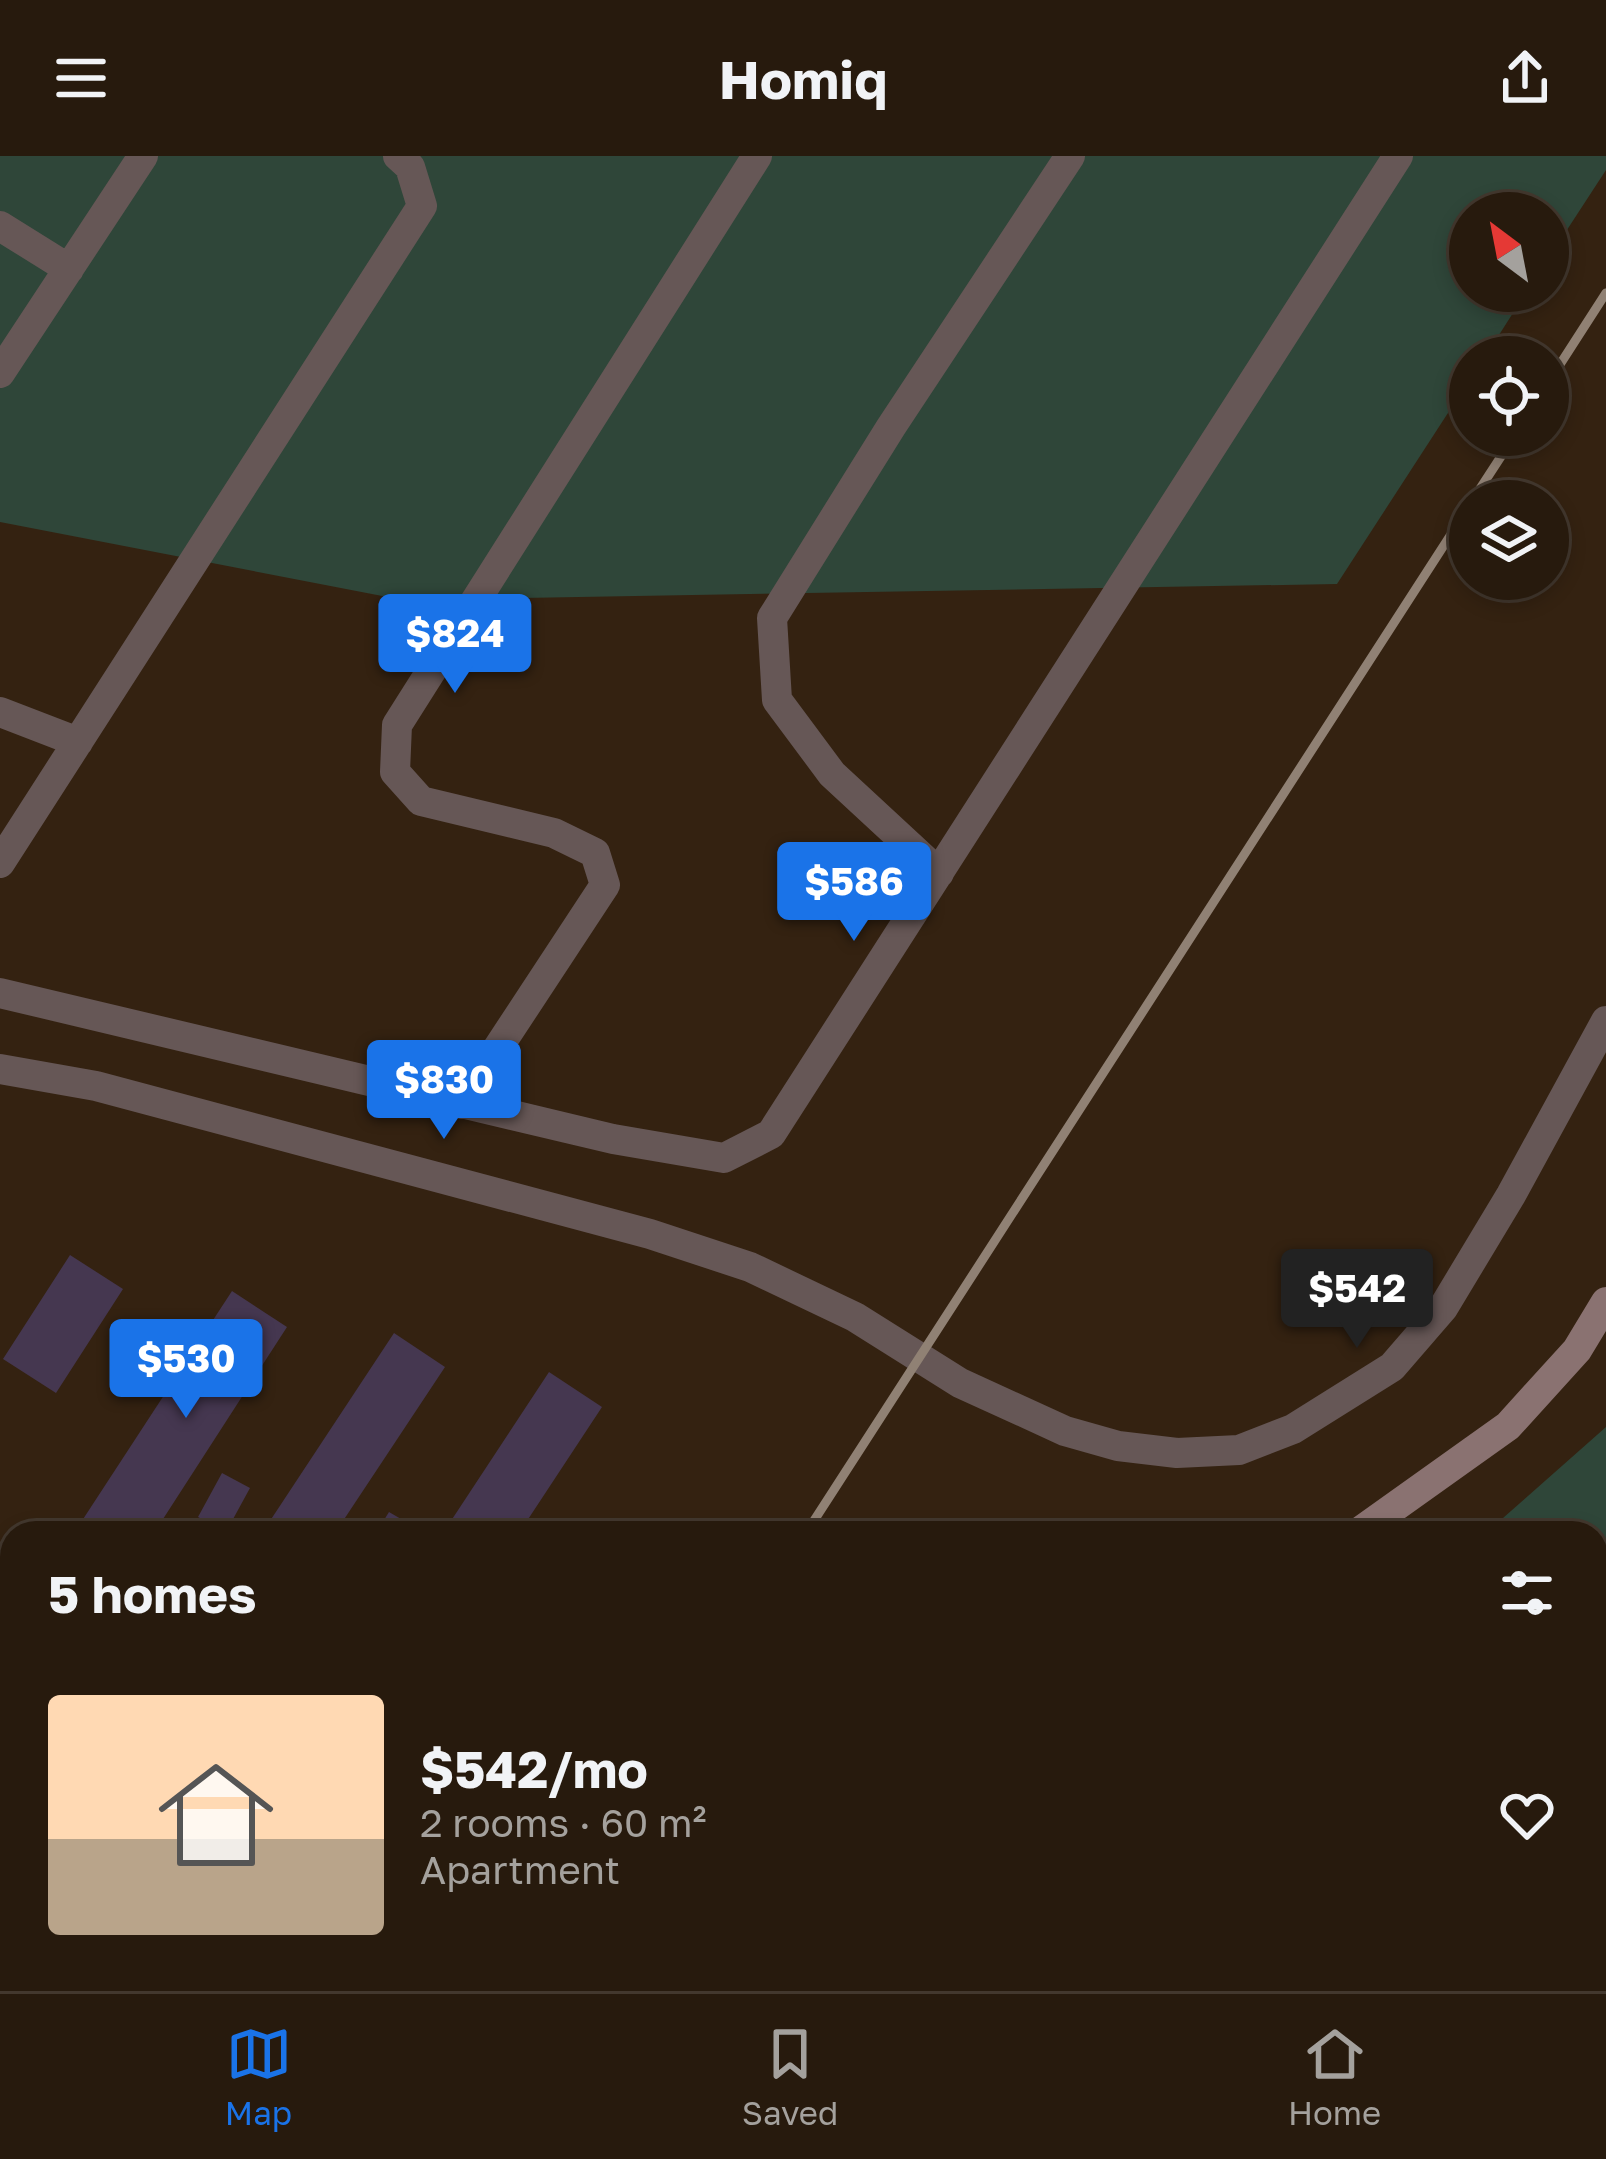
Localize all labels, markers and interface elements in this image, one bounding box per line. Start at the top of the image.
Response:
icon: menu [48,45,114,111]
icon: share [1492,45,1558,111]
text: Homiq [719,46,887,111]
north arrow [1449,192,1569,312]
map controls [1449,192,1569,600]
button: locate [1449,336,1569,456]
button: layers [1449,480,1569,600]
pin: $824 [384,594,526,696]
text: $824 [405,609,505,656]
pin: $586 [783,842,925,944]
text: $586 [804,857,904,904]
pin: $830 [373,1040,515,1142]
text: $830 [394,1055,494,1102]
pin: $542 [1286,1249,1428,1351]
text: $542 [1308,1264,1406,1311]
pin: $530 [115,1319,257,1421]
text: $530 [136,1334,236,1381]
icon: filters [1494,1560,1560,1626]
text: 5 homes [48,1563,257,1624]
text: $542/mo [420,1738,648,1799]
icon: home [144,1743,288,1887]
icon: heart [1494,1782,1560,1848]
text: 2 rooms · 60 m² [420,1799,706,1846]
text: Apartment [420,1846,620,1893]
tab: Map [225,2021,292,2132]
tab: Saved [742,2021,838,2132]
tab: Home [1288,2021,1381,2132]

